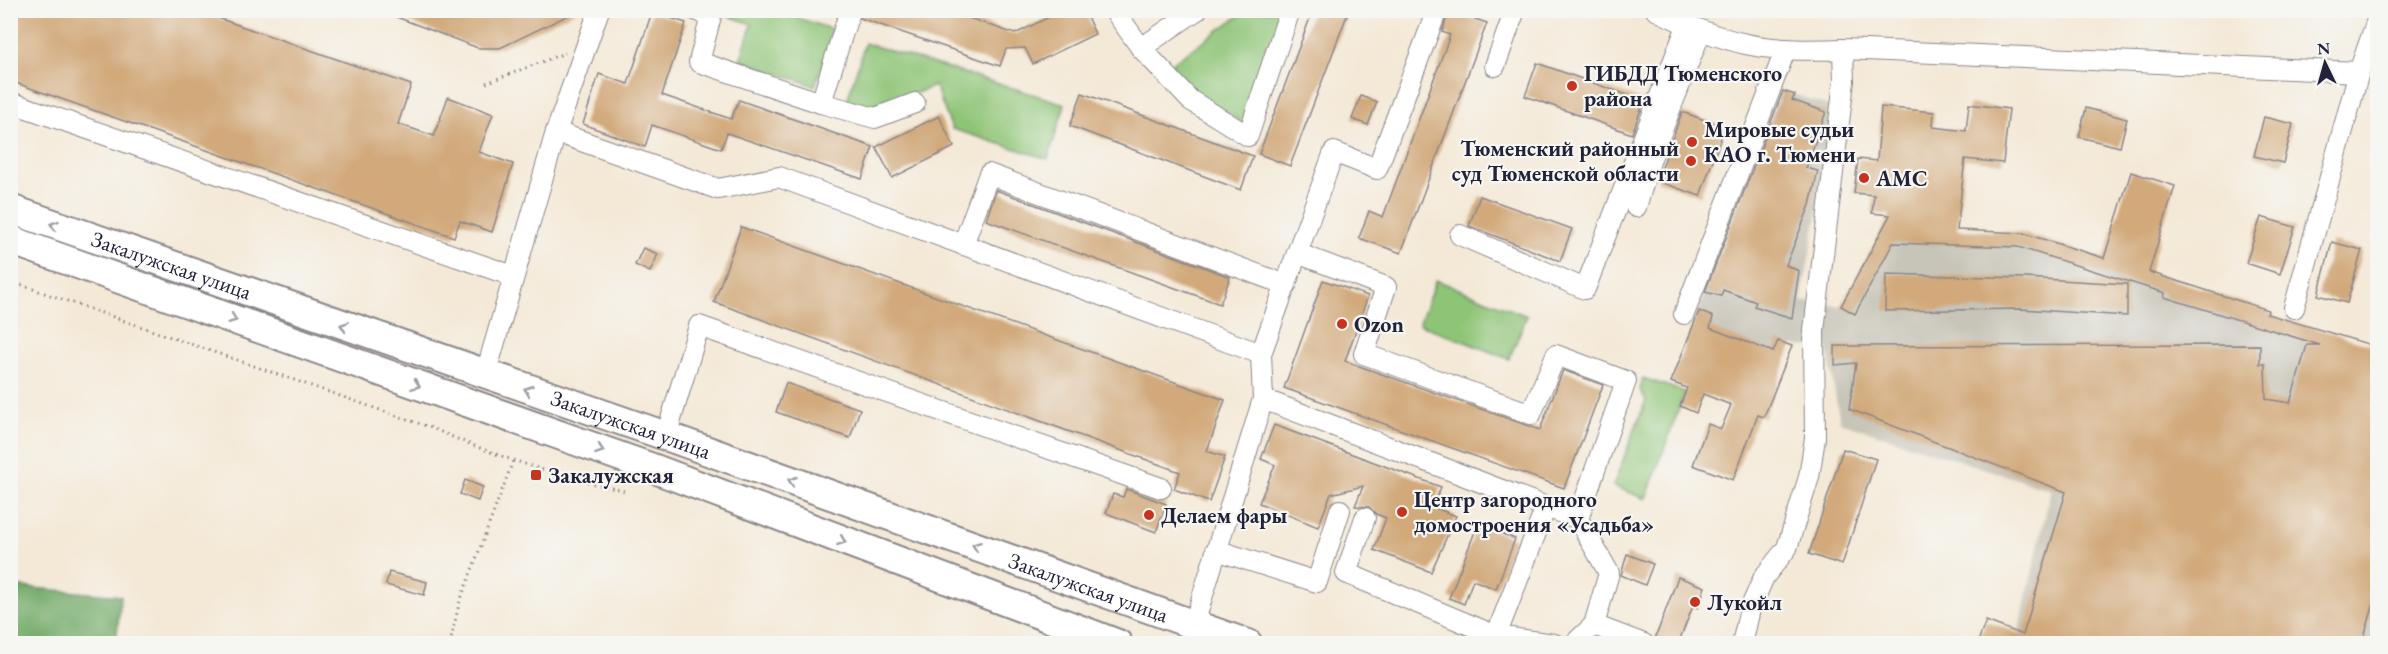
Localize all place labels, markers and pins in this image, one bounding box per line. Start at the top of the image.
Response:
place label: ГИБДД Тюменского района [1584,59,1782,113]
marker: ГИБДД Тюменского района [1565,79,1579,93]
place label: Мировые судьи КАО г. Тюмени [1704,115,1856,169]
place label: Тюменский районный суд Тюменской области [1452,134,1679,188]
marker: Мировые судьи КАО г. Тюмени [1685,135,1699,149]
marker: Тюменский районный суд Тюменской области [1684,154,1698,168]
place label: АМС [1875,164,1928,193]
marker: АМС [1857,171,1871,185]
place label: Ozon [1354,310,1404,339]
marker: Ozon [1335,317,1349,331]
place label: Закалужская [548,461,674,490]
marker: Закалужская [529,468,543,482]
place label: Центр загородного домостроения «Усадьба» [1414,485,1654,539]
place label: Делаем фары [1161,501,1287,530]
marker: Центр загородного домостроения «Усадьба» [1395,505,1409,519]
marker: Делаем фары [1142,508,1156,522]
place label: Лукойл [1707,588,1782,617]
marker: Лукойл [1688,595,1702,609]

